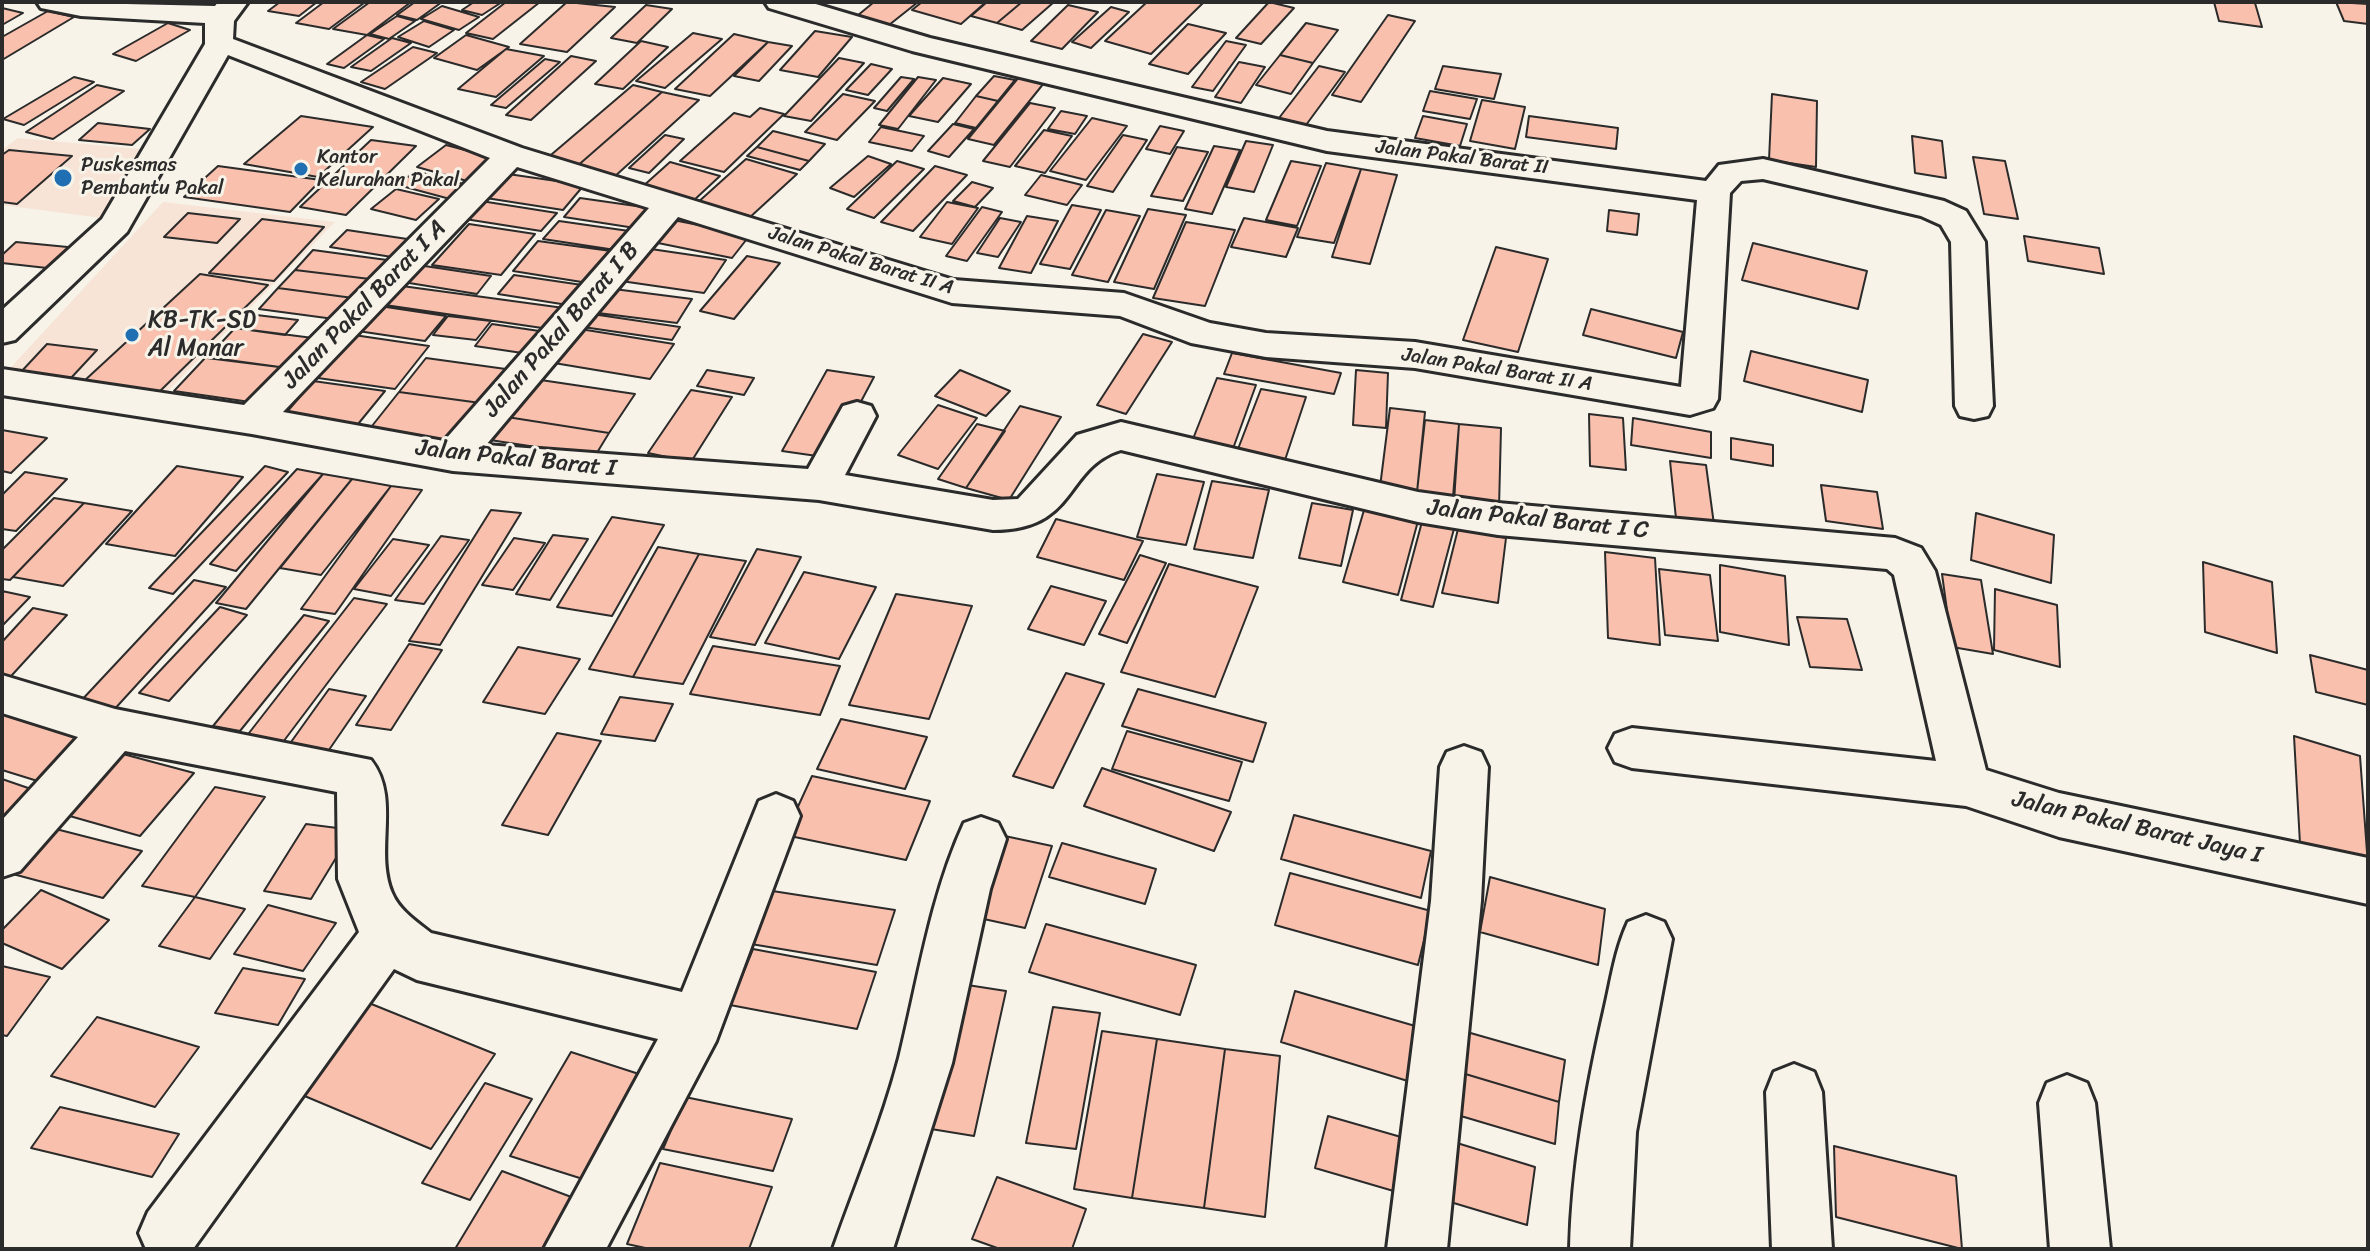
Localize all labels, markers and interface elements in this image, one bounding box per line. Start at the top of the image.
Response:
street label: Jalan Pakal Barat II [1374,135,1550,181]
place label: Kantor Kelurahan Pakal [317,146,459,193]
place label: Puskesmas Pembantu Pakal [81,154,224,201]
marker: Kantor Kelurahan Pakal [292,160,310,178]
marker: Puskesmas Pembantu Pakal [52,167,74,189]
street label: Jalan Pakal Barat I A [277,215,453,395]
street label: Jalan Pakal Barat II A [766,221,956,301]
street label: Jalan Pakal Barat I B [478,237,646,423]
place label: KB-TK-SD Al Manar [148,307,256,363]
marker: KB-TK-SD Al Manar [123,326,141,344]
street label: Jalan Pakal Barat II A [1400,343,1594,397]
street label: Jalan Pakal Barat I [414,434,618,484]
street label: Jalan Pakal Barat I C [1426,494,1650,546]
street label: Jalan Pakal Barat Jaya I [2009,785,2265,871]

